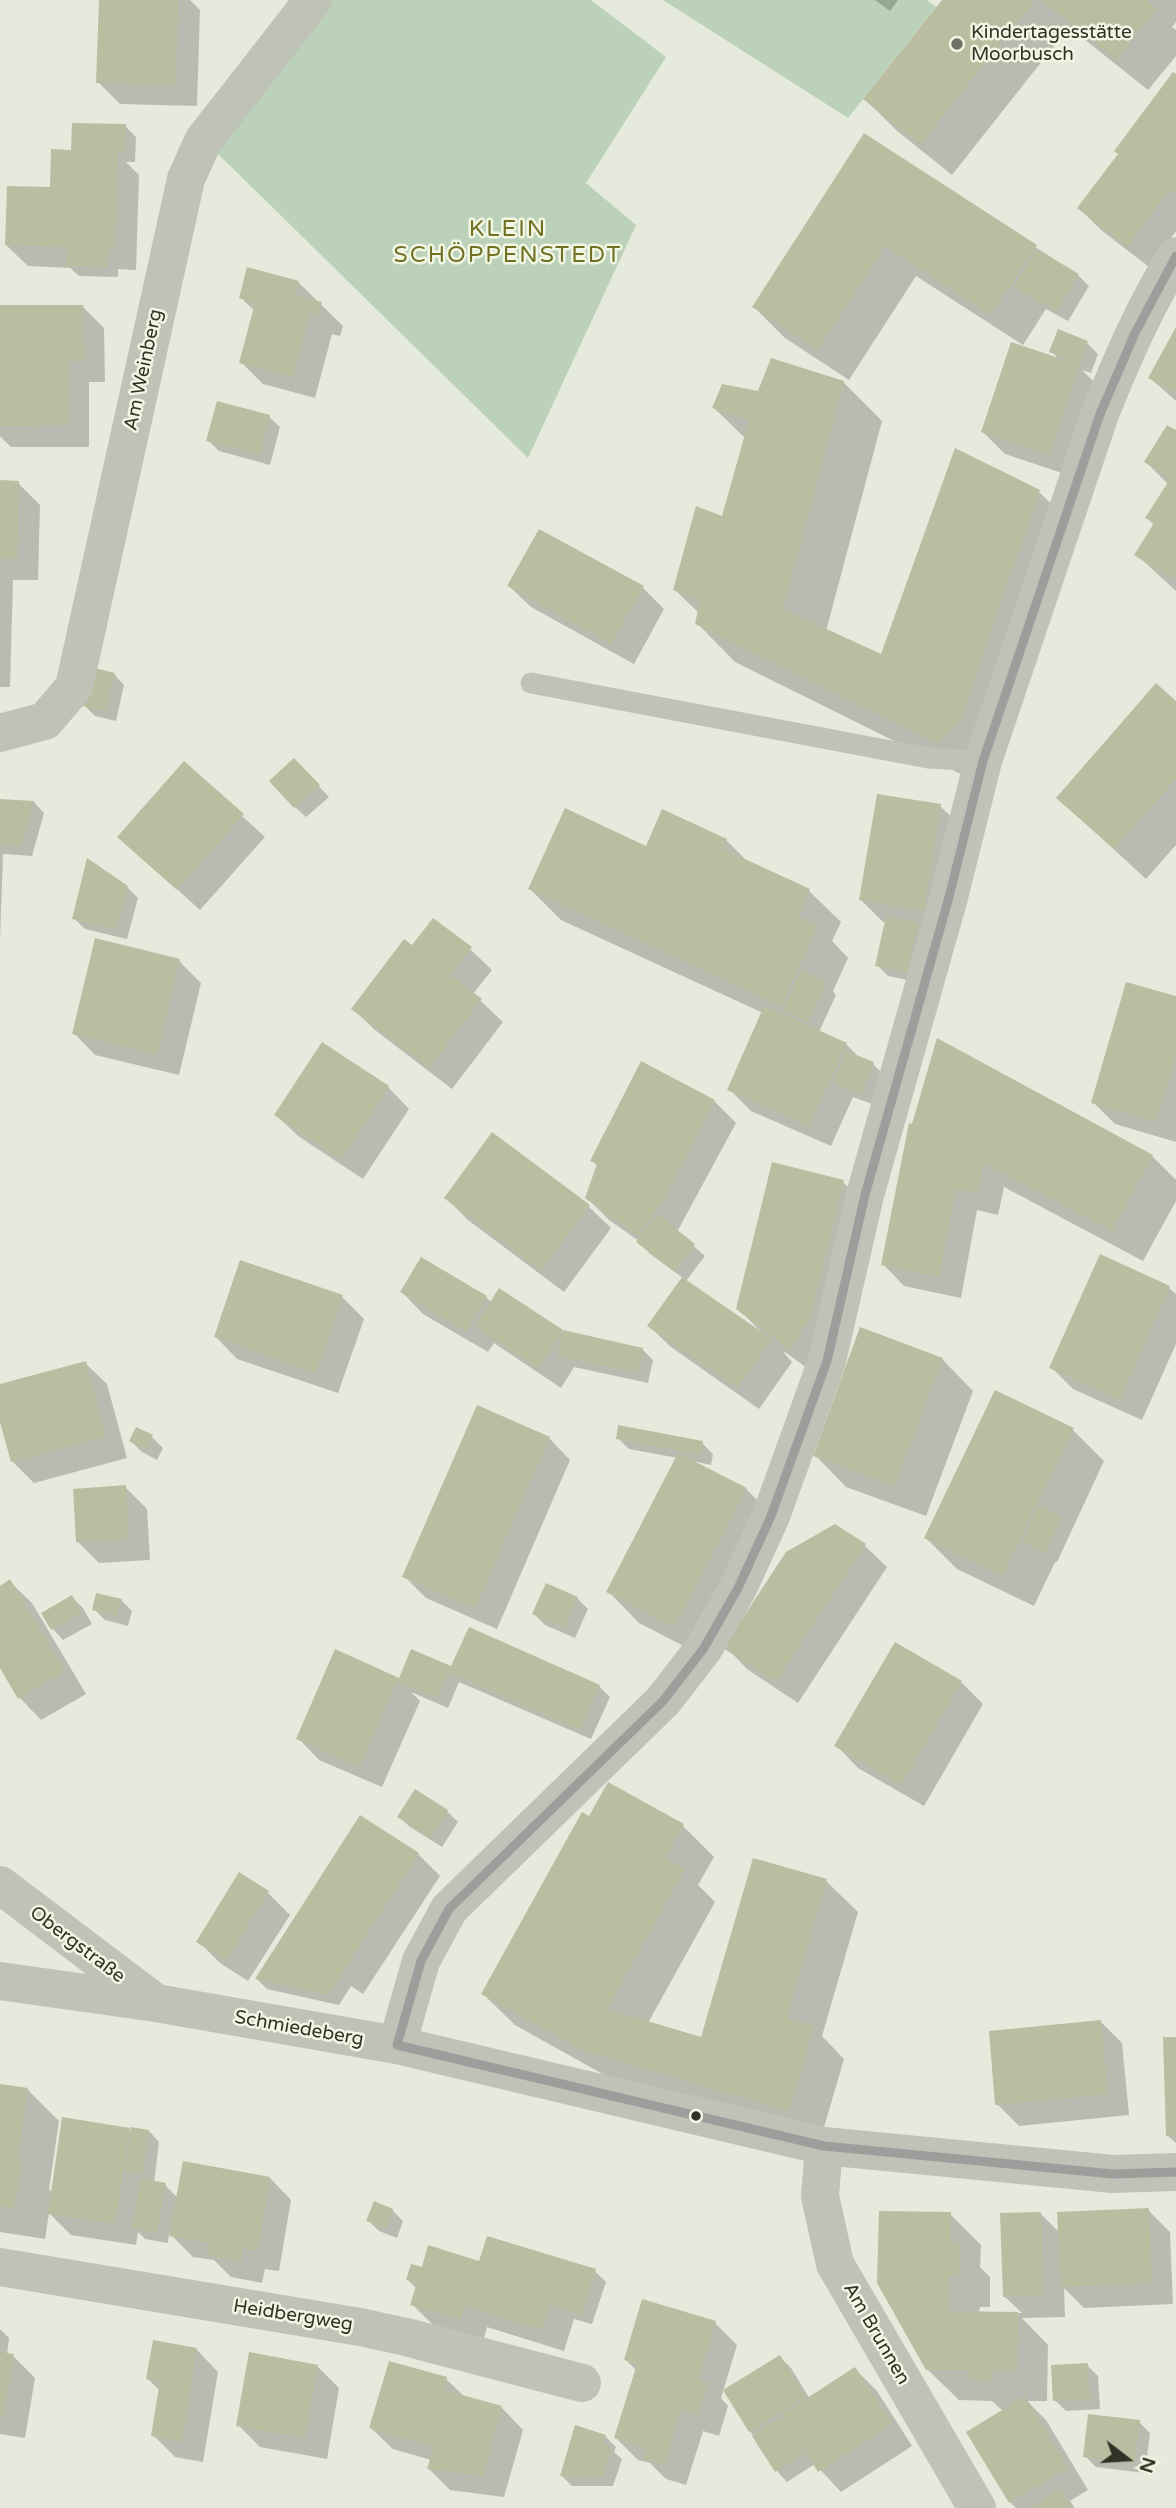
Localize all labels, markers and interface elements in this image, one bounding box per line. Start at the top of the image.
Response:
place label: Kindertagesstätte Moorbusch [971,22,1132,66]
marker: Kindertagesstätte Moorbusch [949,36,965,52]
district label: KLEIN SCHÖPPENSTEDT [395,216,621,270]
street label: Am Weinberg [120,307,168,433]
street label: Obergstraße [25,1902,129,1988]
street label: Schmiedeberg [233,2006,365,2052]
unlabelled marker [689,2109,703,2123]
street label: Am Brunnen [838,2279,914,2389]
street label: Heidbergweg [231,2295,355,2337]
north arrow [1092,2424,1162,2494]
text: N [1134,2455,1160,2476]

